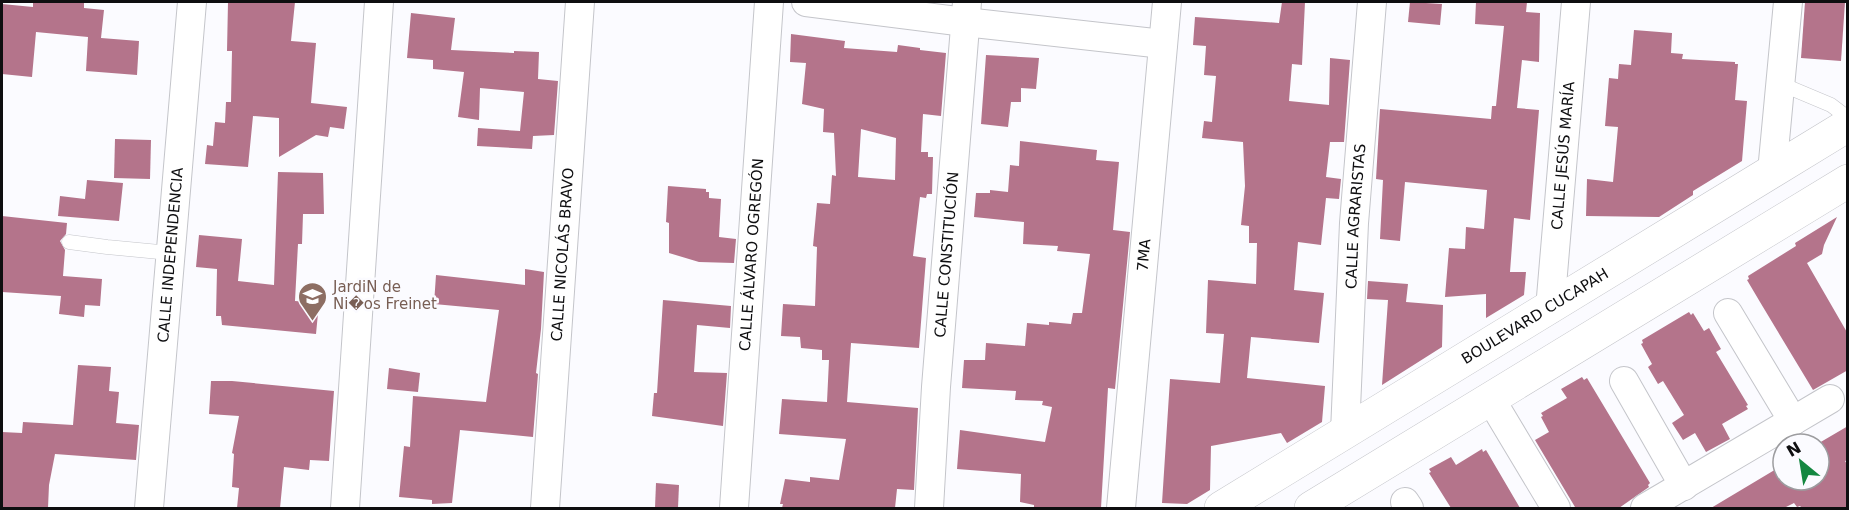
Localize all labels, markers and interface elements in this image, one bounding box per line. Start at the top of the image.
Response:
street label: CALLE JESÚS MARÍA [1548,80,1578,230]
street label: CALLE AGRARISTAS [1342,143,1369,289]
street label: CALLE ÁLVARO OGREGÓN [736,158,767,352]
street label: CALLE INDEPENDENCIA [154,166,187,343]
street label: CALLE NICOLÁS BRAVO [548,167,578,342]
street label: CALLE CONSTITUCIÓN [931,171,962,338]
street label: 7MA [1134,237,1155,272]
street label: BOULEVARD CUCAPAH [1458,264,1612,368]
place label: JardiN de Ni�os Freinet [332,278,437,313]
school or university icon: JardiN de Ni�os Freinet [296,280,328,322]
north arrow [1771,432,1831,492]
text: N [1783,438,1804,461]

